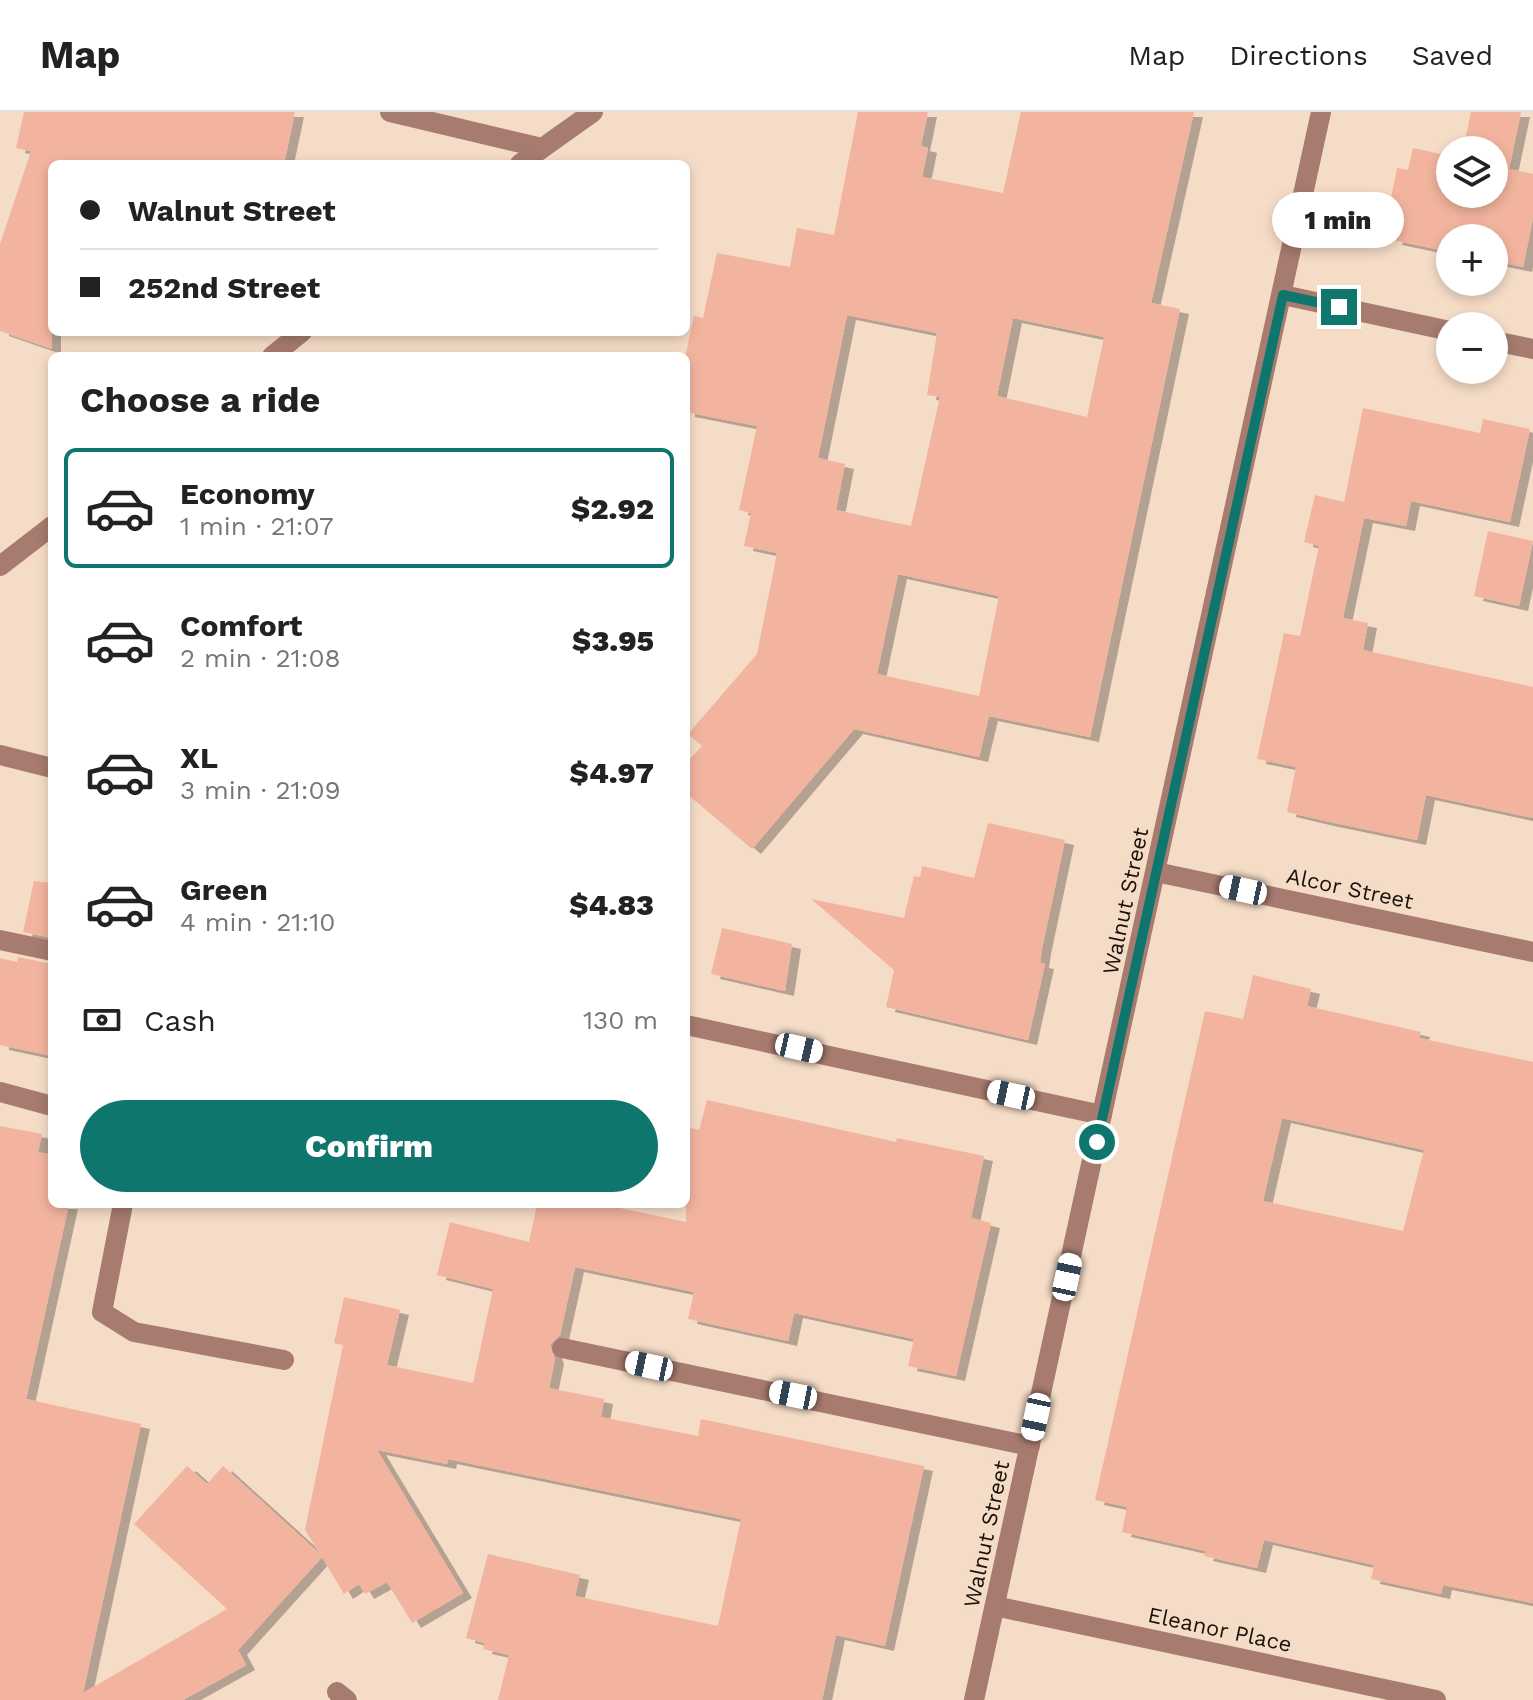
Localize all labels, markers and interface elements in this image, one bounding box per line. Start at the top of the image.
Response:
text: Map [40,33,120,77]
text: Map [1128,39,1185,72]
text: Directions [1229,39,1368,72]
text: Saved [1412,39,1493,72]
map controls [1436,136,1508,384]
button: layers [1436,136,1508,208]
callout: 1 min [1273,191,1405,247]
text: Walnut Street [128,193,336,228]
text: 1 min [1305,205,1371,235]
button: + [1436,224,1508,296]
text: 252nd Street [128,270,320,305]
route end [1321,289,1357,325]
button: − [1436,312,1508,384]
text: Choose a ride [80,379,320,421]
icon: car [84,472,156,544]
text: Economy [180,476,315,511]
text: $2.92 [571,491,654,526]
text: 1 min · 21:07 [180,511,334,541]
icon: car [84,604,156,676]
text: Comfort [180,608,302,643]
text: $3.95 [572,623,654,658]
text: 2 min · 21:08 [180,643,341,673]
icon: car [84,736,156,808]
text: XL [180,740,218,775]
text: $4.97 [570,755,654,790]
text: 3 min · 21:09 [180,775,341,805]
street label: Walnut Street [1098,825,1153,977]
street label: Alcor Street [1284,863,1416,914]
icon: car [84,868,156,940]
text: Green [180,872,268,907]
car [1217,873,1269,907]
text: $4.83 [569,887,654,922]
text: 4 min · 21:10 [180,907,335,937]
icon: cash [80,998,124,1042]
text: Cash [144,1003,216,1038]
text: 130 m [583,1005,658,1035]
car [773,1031,825,1065]
car [985,1078,1037,1112]
button: Confirm [80,1100,658,1192]
route start [1079,1124,1115,1160]
car [1050,1251,1084,1303]
car [623,1349,675,1383]
car [767,1379,819,1411]
car [1019,1391,1053,1443]
street label: Walnut Street [959,1458,1014,1610]
street label: Eleanor Place [1146,1602,1294,1657]

